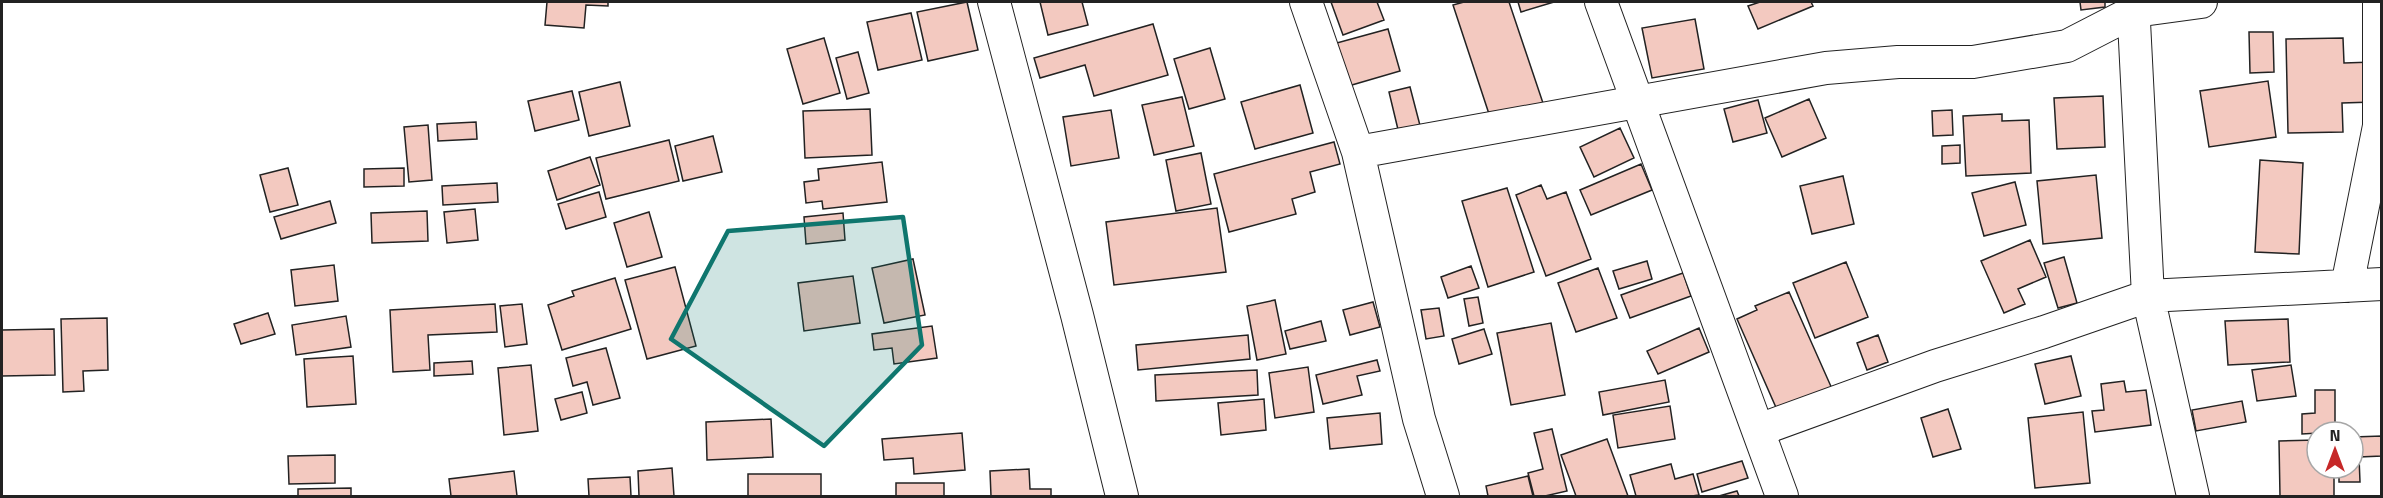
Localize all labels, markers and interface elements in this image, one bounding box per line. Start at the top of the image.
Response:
north arrow [2305,420,2365,480]
text: N [2329,423,2341,447]

